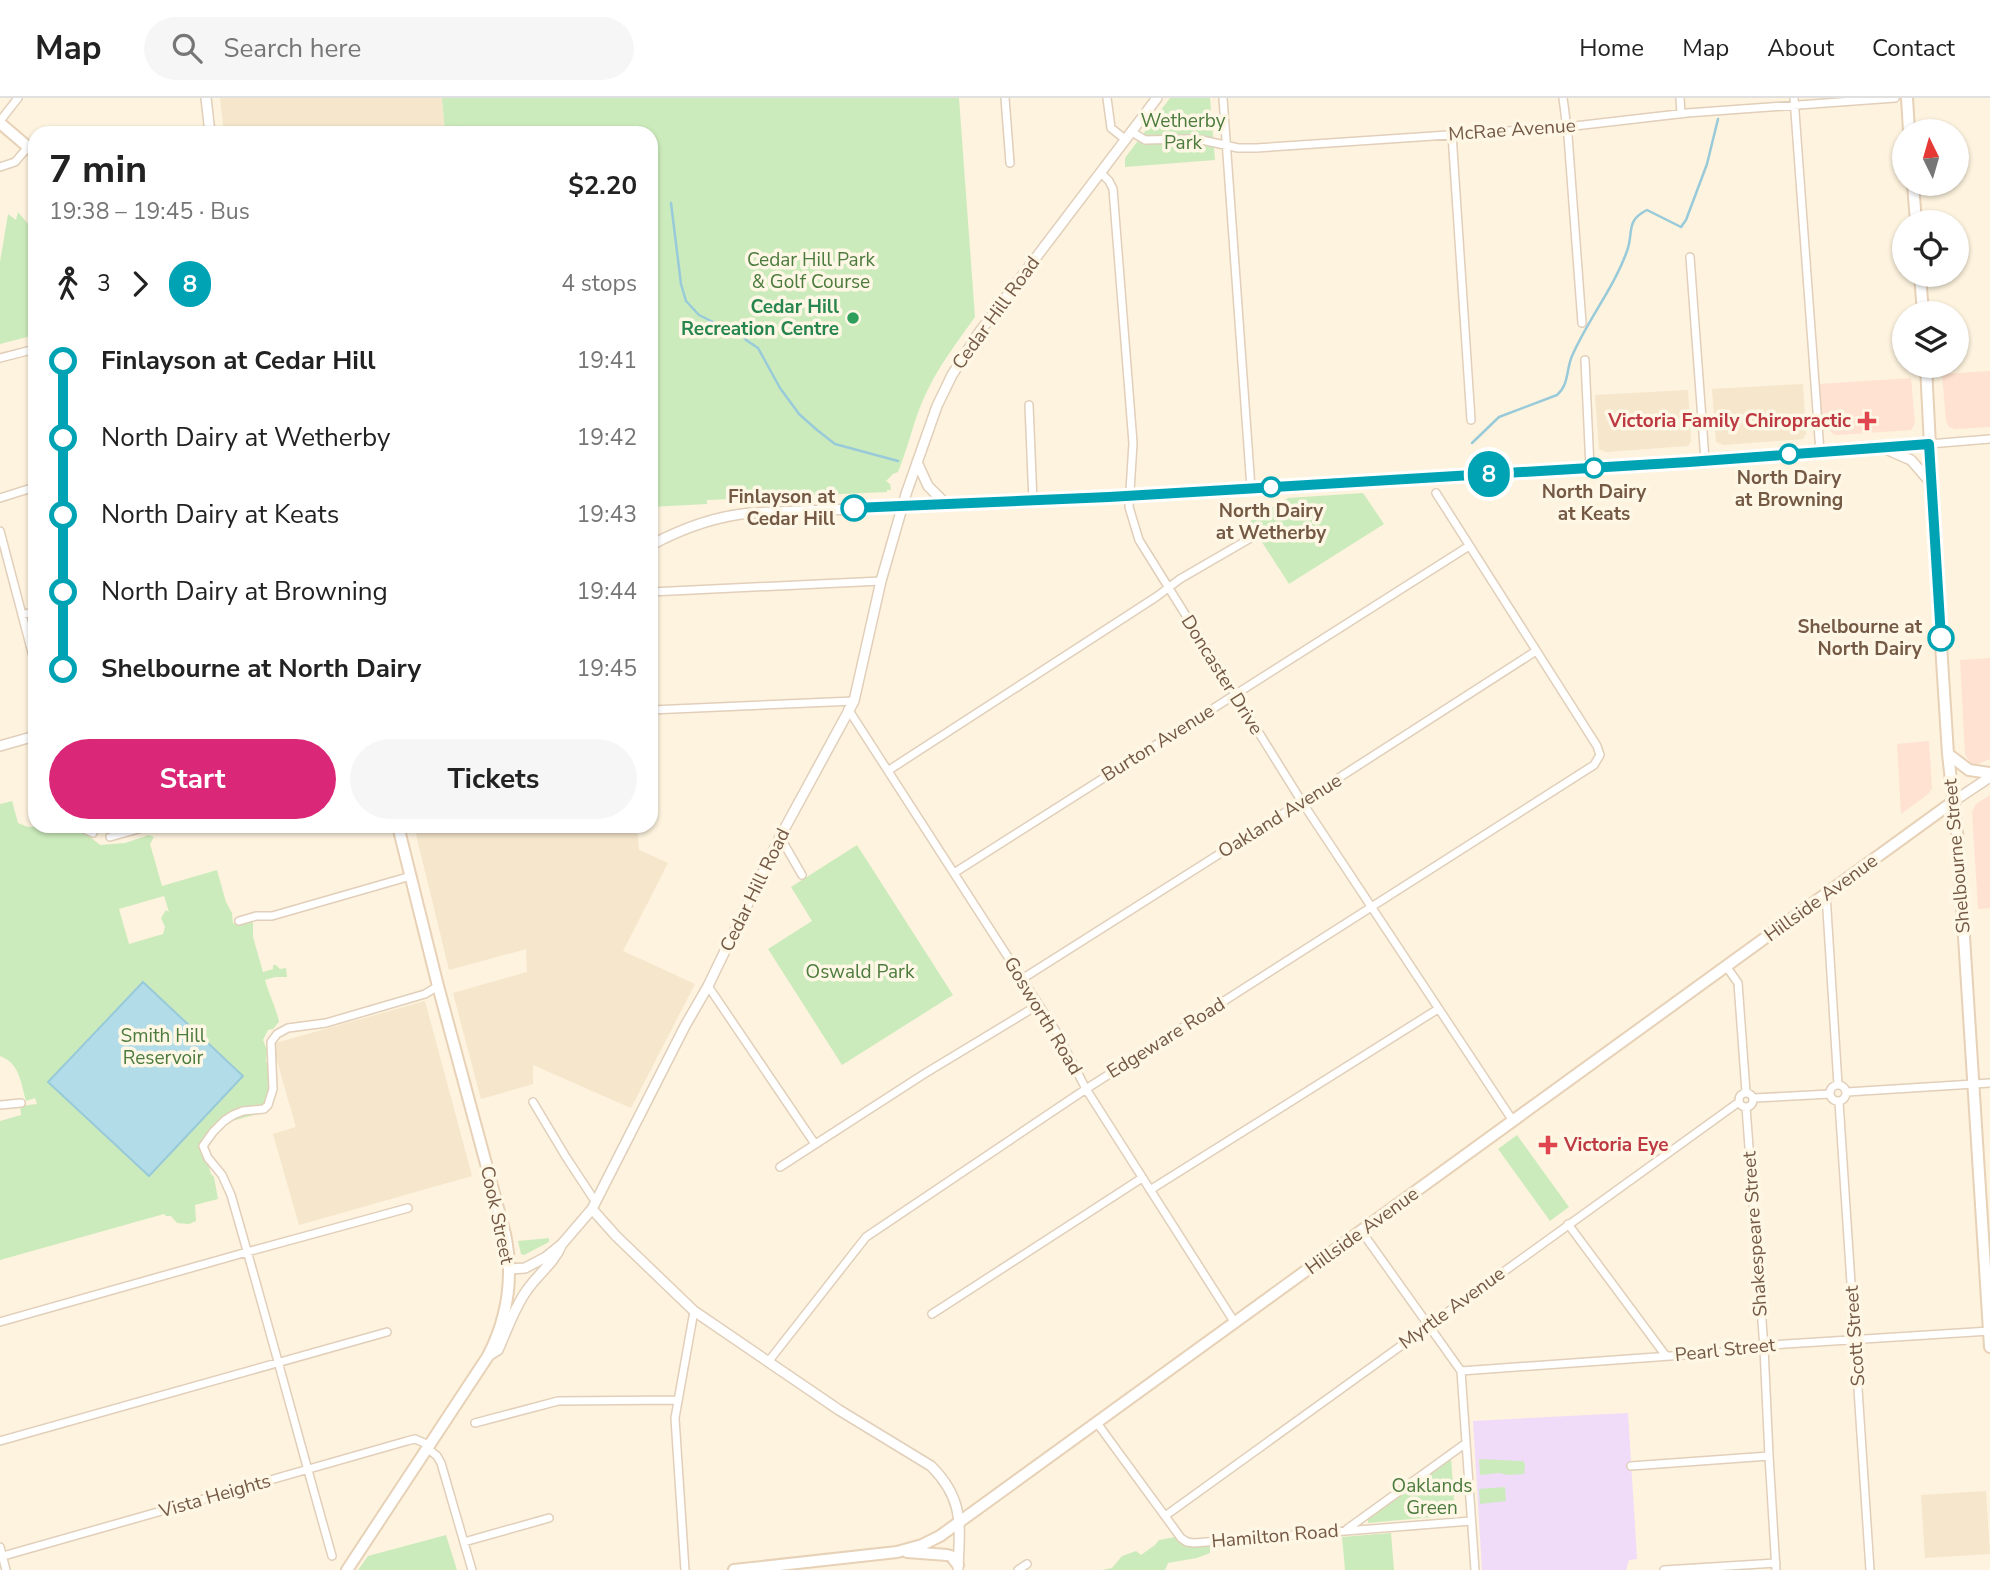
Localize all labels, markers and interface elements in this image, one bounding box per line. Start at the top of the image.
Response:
search box [144,17,634,80]
text: Map [35,26,102,71]
icon: search [168,29,206,67]
text: Search here [224,31,361,66]
text: Home [1579,32,1644,64]
text: Map [1682,32,1729,64]
text: About [1767,32,1834,64]
text: Contact [1872,32,1955,64]
park label: Wetherby Park [1141,108,1226,156]
street label: McRae Avenue [1448,113,1576,147]
north arrow [1892,119,1969,196]
map controls [1892,119,1969,378]
text: 7 min [49,144,147,195]
text: $2.20 [568,168,637,203]
text: 19:38 – 19:45 · Bus [49,196,250,227]
button: locate [1892,210,1969,287]
park label: Cedar Hill Park & Golf Course [747,247,875,295]
street label: Cedar Hill Road [946,251,1046,375]
icon: walk [49,265,87,303]
icon: forward [121,265,159,303]
text: 3 [97,268,111,299]
text: 8 [183,268,197,300]
text: 4 stops [561,268,637,299]
place label: Cedar Hill Recreation Centre [681,294,839,342]
button: layers [1892,301,1969,378]
marker: Cedar Hill Recreation Centre [845,310,861,326]
text: Finlayson at Cedar Hill [101,343,376,378]
text: 19:41 [577,345,637,376]
place label: Victoria Family Chiropractic [1607,408,1851,434]
marker: Victoria Family Chiropractic [1857,411,1877,431]
text: North Dairy at Wetherby [101,420,390,455]
text: 19:42 [577,422,637,453]
marker: North Dairy at Browning [1779,444,1799,464]
line badge: 8 [1466,451,1512,497]
text: 8 [1482,458,1496,490]
marker: North Dairy at Keats [1584,458,1604,478]
place label: North Dairy at Browning [1735,465,1843,513]
marker: North Dairy at Wetherby [1261,477,1281,497]
place label: North Dairy at Keats [1542,479,1647,527]
place label: Finlayson at Cedar Hill [728,484,836,532]
marker: Finlayson at Cedar Hill [841,495,867,521]
text: North Dairy at Keats [101,497,339,532]
place label: North Dairy at Wetherby [1216,498,1327,546]
text: 19:43 [577,499,637,530]
text: North Dairy at Browning [101,574,388,609]
text: 19:44 [577,576,637,607]
street label: Doncaster Drive [1175,610,1269,740]
place label: Shelbourne at North Dairy [1798,614,1923,662]
marker: Shelbourne at North Dairy [1928,625,1954,651]
text: Shelbourne at North Dairy [101,651,421,686]
text: 19:45 [577,653,637,684]
street label: Burton Avenue [1097,698,1219,788]
button: Start [49,739,336,819]
button: Tickets [350,739,637,819]
street label: Oakland Avenue [1213,768,1347,864]
street label: Shelbourne Street [1937,777,1977,934]
street label: Cedar Hill Road [714,824,796,956]
street label: Hillside Avenue [1759,848,1883,948]
street label: Gosworth Road [997,952,1089,1080]
park label: Oswald Park [806,959,915,985]
street label: Edgeware Road [1102,991,1230,1085]
park label: Smith Hill Reservoir [121,1023,206,1071]
place label: Victoria Eye [1563,1132,1669,1158]
marker: Victoria Eye [1538,1135,1558,1155]
street label: Shakespeare Street [1736,1150,1774,1318]
street label: Cook Street [474,1164,520,1267]
street label: Hillside Avenue [1300,1181,1424,1281]
street label: Myrtle Avenue [1394,1261,1510,1355]
street label: Scott Street [1839,1285,1871,1387]
street label: Pearl Street [1673,1332,1777,1368]
street label: Vista Heights [155,1468,274,1525]
park label: Oaklands Green [1392,1473,1472,1521]
street label: Hamilton Road [1210,1517,1340,1555]

